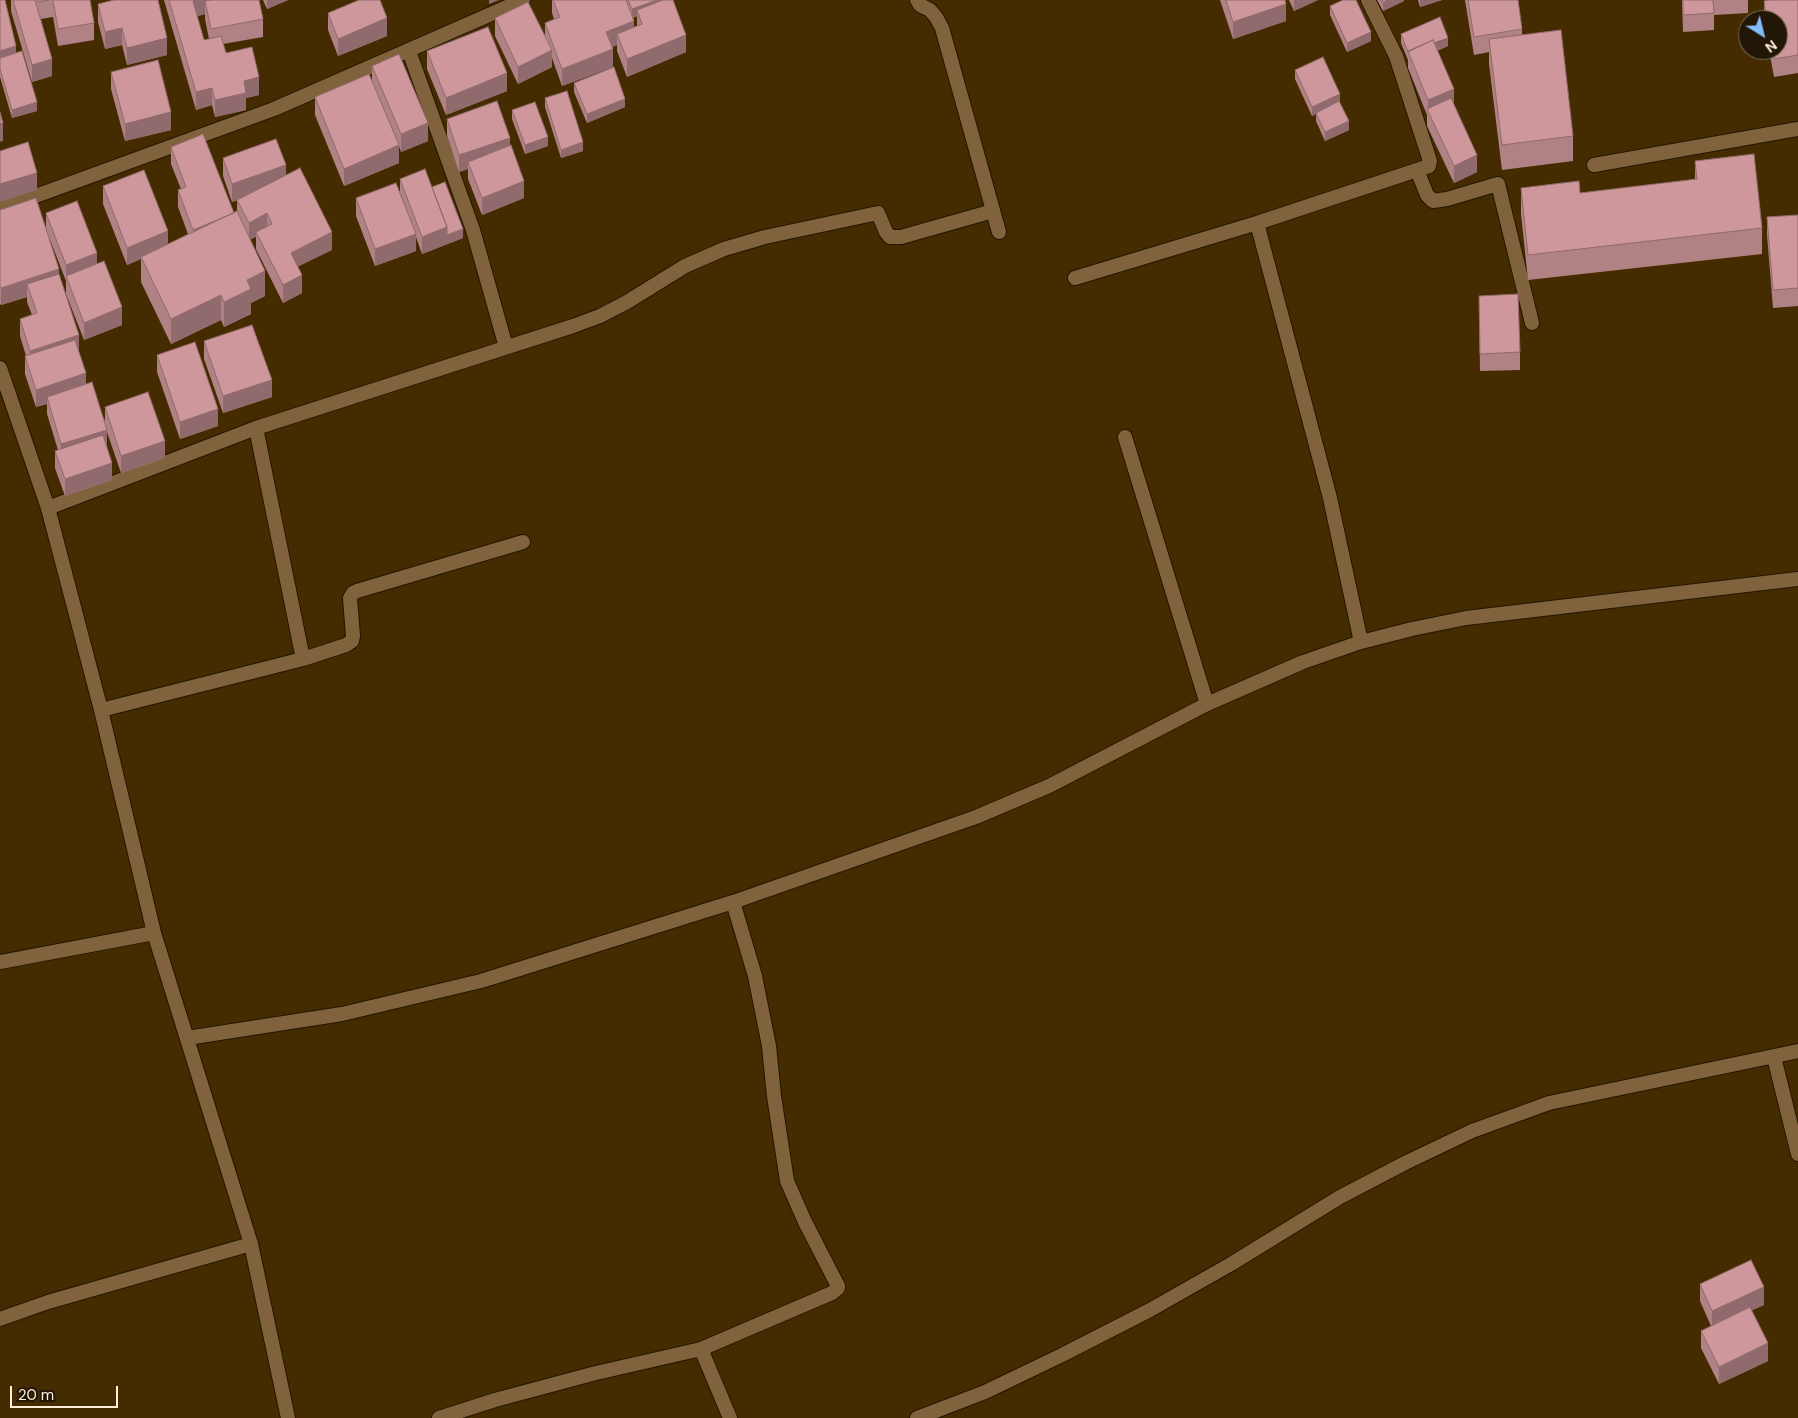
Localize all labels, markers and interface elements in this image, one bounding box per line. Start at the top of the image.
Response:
north arrow [1738,10,1788,60]
text: N [1762,36,1781,57]
scale bar [12,1376,120,1408]
text: 20 m [18,1385,54,1405]

